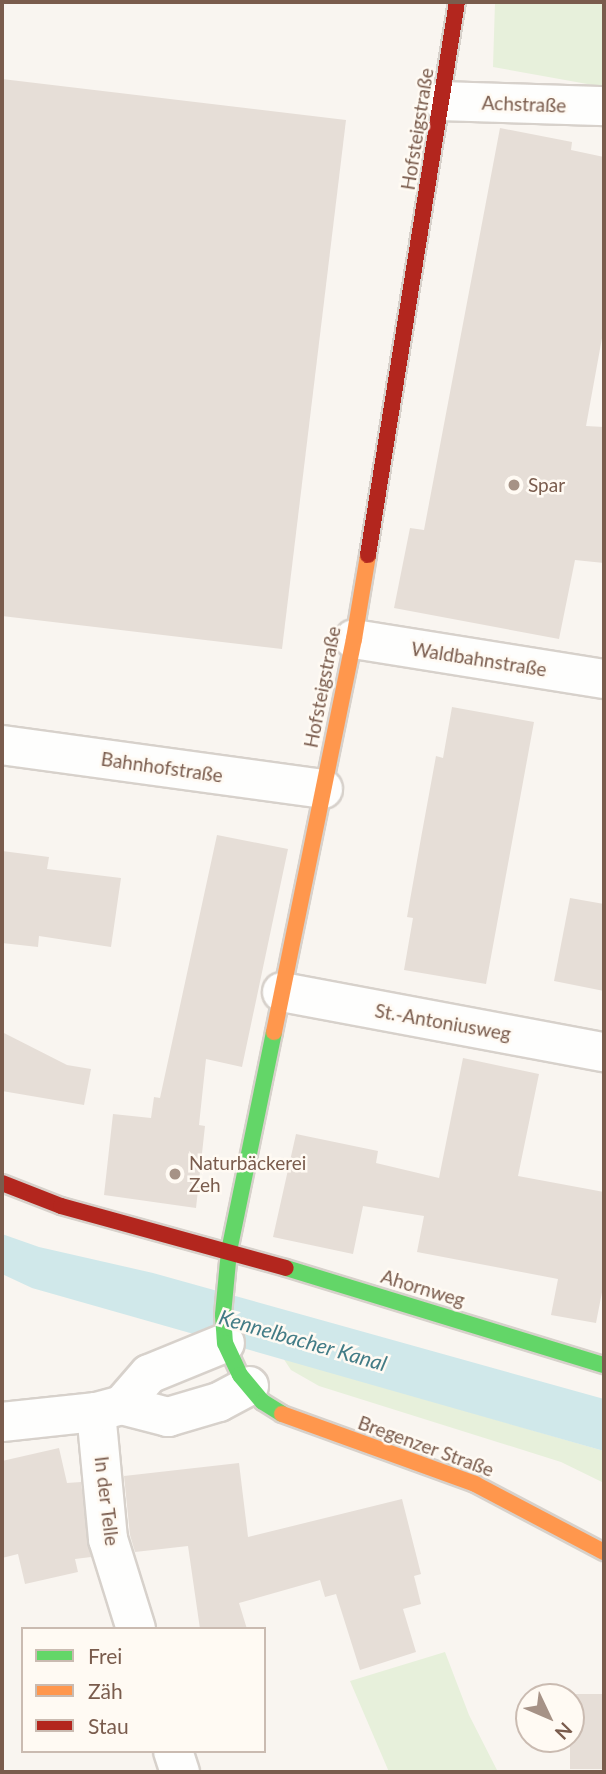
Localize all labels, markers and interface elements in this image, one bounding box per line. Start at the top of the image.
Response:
street label: Hofsteigstraße [396,66,438,192]
street label: Achstraße [481,91,567,117]
place label: Spar [528,474,565,496]
marker: Spar [506,477,522,493]
street label: Hofsteigstraße [299,624,345,750]
street label: Waldbahnstraße [410,637,548,681]
street label: Bahnhofstraße [100,747,224,787]
street label: St.-Antoniusweg [373,999,513,1045]
place label: Naturbäckerei Zeh [189,1152,306,1196]
marker: Naturbäckerei Zeh [167,1166,183,1182]
street label: Ahornweg [378,1264,468,1312]
water label: Kennelbacher Kanal [216,1304,390,1376]
street label: Bregenzer Straße [355,1411,497,1481]
street label: In der Telle [90,1454,124,1548]
legend [21,1627,266,1753]
text: Frei [88,1643,122,1668]
text: Zäh [88,1678,123,1703]
north arrow [515,1683,585,1753]
text: Stau [88,1713,129,1738]
text: N [551,1718,577,1745]

